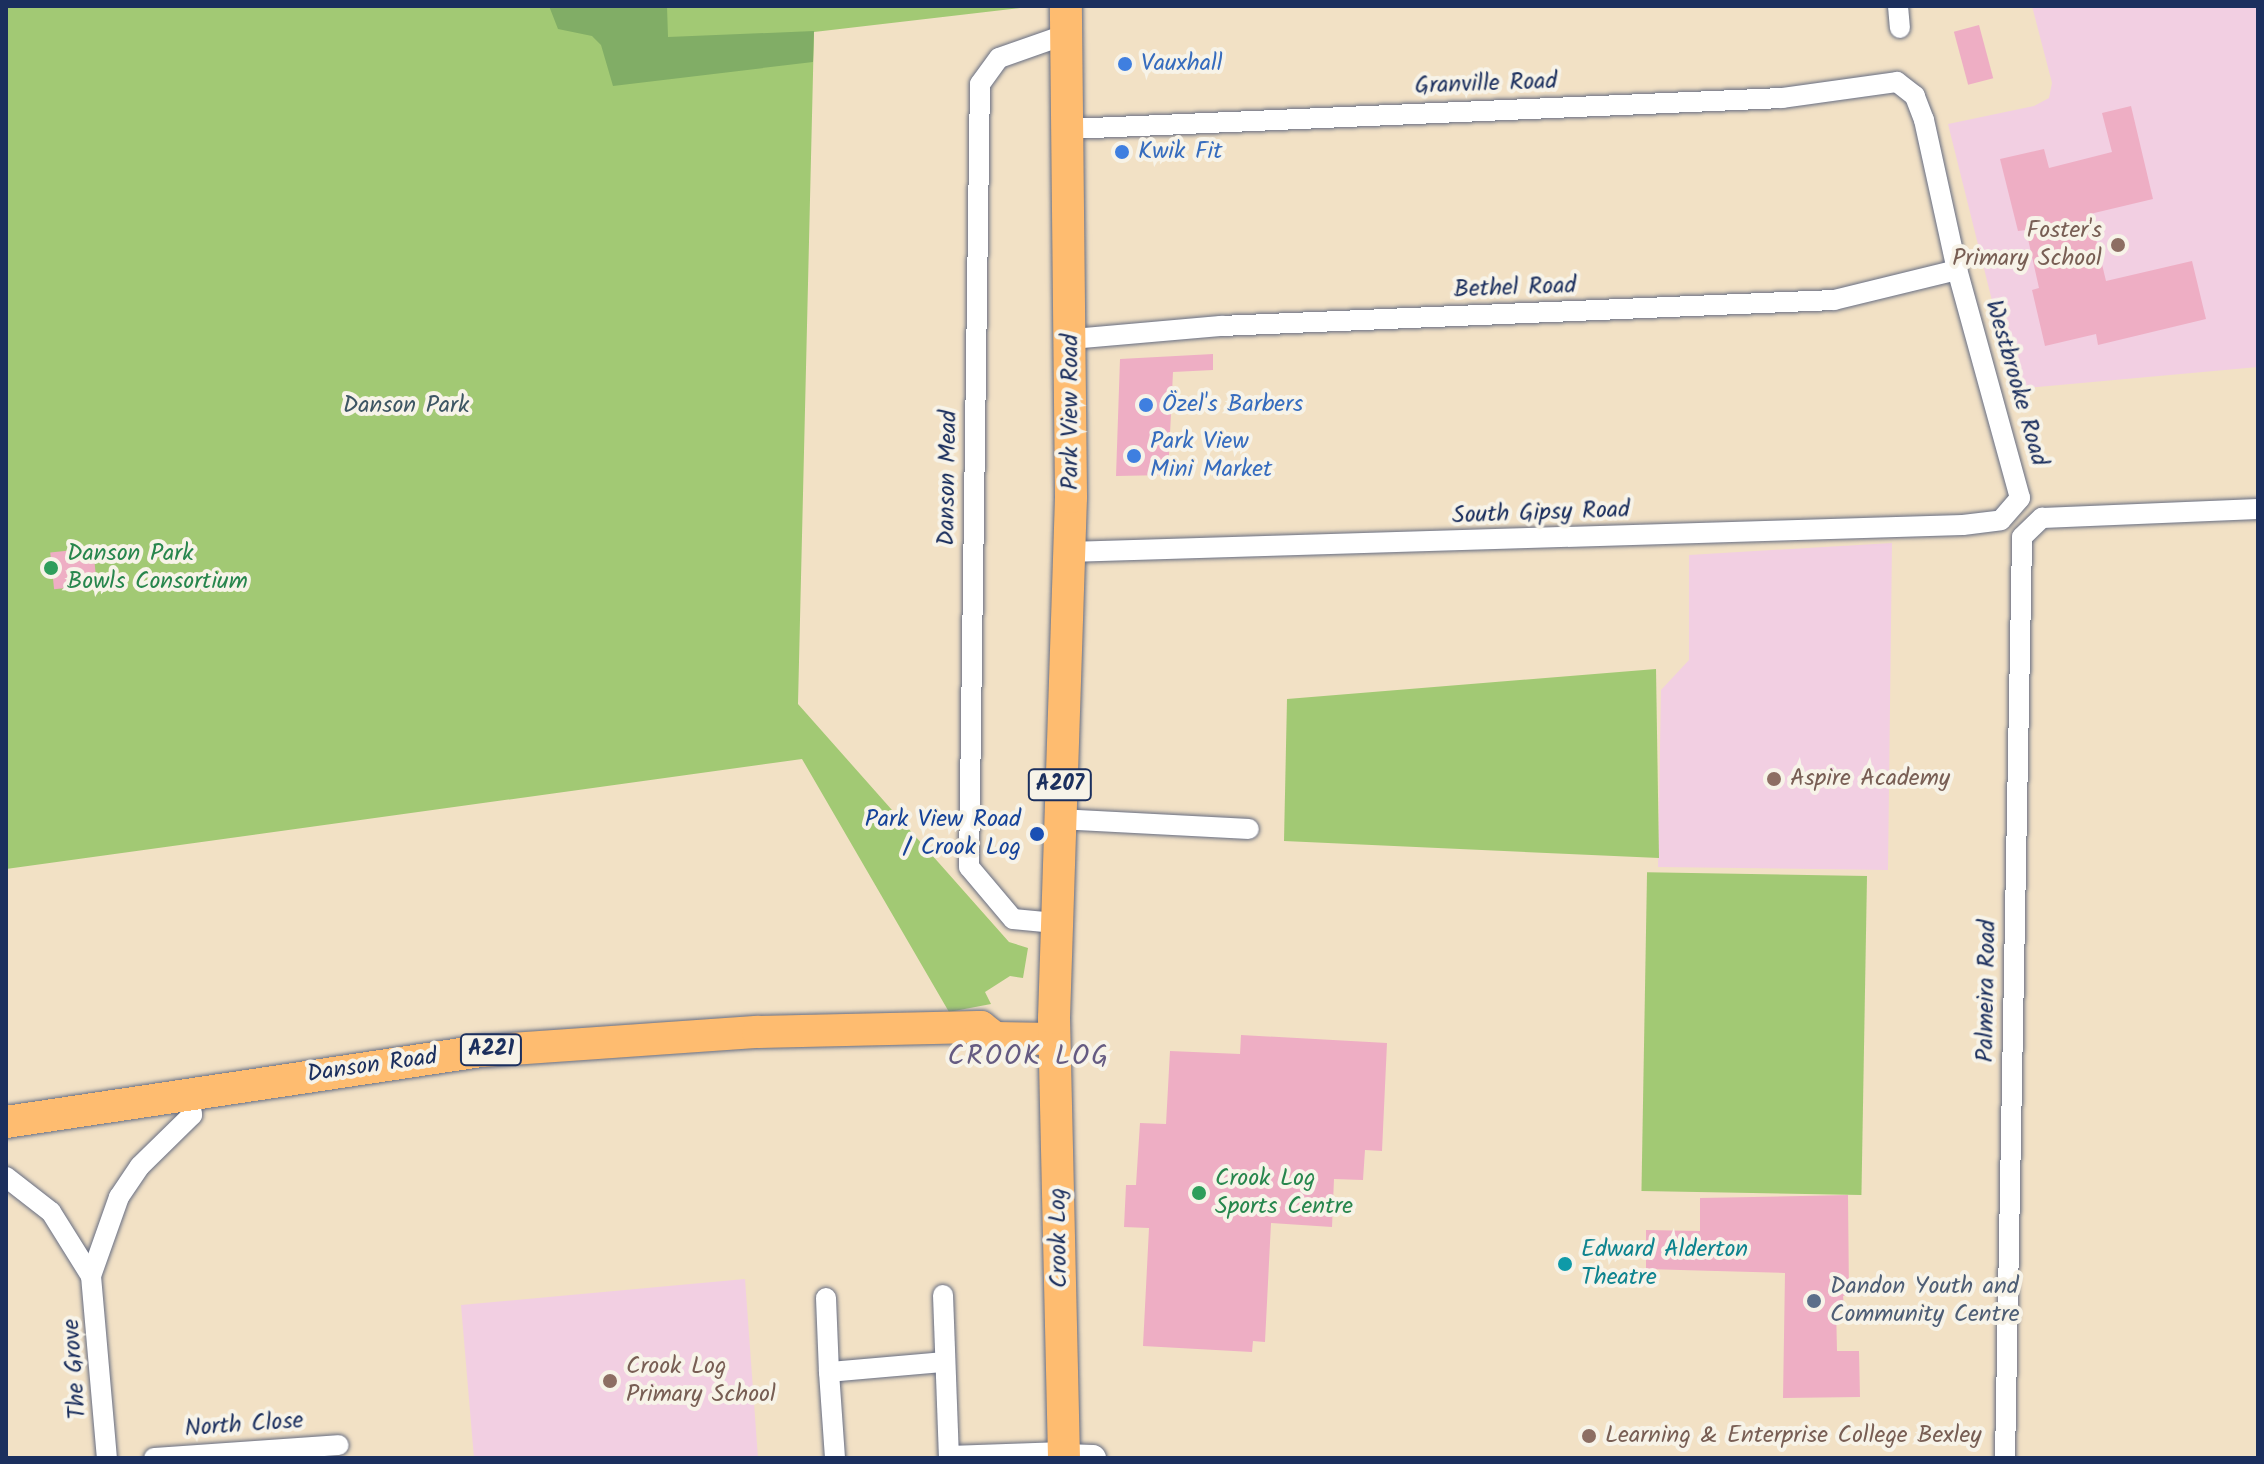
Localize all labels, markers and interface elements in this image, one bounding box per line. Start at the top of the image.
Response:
place label: Vauxhall [1141,50,1223,78]
marker: Vauxhall [1116,55,1134,73]
street label: Granville Road [1414,67,1558,101]
place label: Kwik Fit [1138,138,1222,166]
marker: Kwik Fit [1113,143,1131,161]
place label: Foster's Primary School [1952,217,2102,273]
marker: Foster's Primary School [2109,236,2127,254]
street label: Bethel Road [1453,271,1577,305]
street label: Westbrooke Road [1979,297,2053,469]
street label: Park View Road [1057,334,1085,490]
place label: Özel's Barbers [1162,391,1303,419]
park label: Danson Park [343,392,469,420]
marker: Özel's Barbers [1137,396,1155,414]
street label: Danson Mead [932,410,964,546]
place label: Park View Mini Market [1150,428,1272,484]
marker: Park View Mini Market [1125,447,1143,465]
street label: South Gipsy Road [1452,496,1630,530]
place label: Danson Park Bowls Consortium [67,540,248,596]
marker: Danson Park Bowls Consortium [42,559,60,577]
place label: Aspire Academy [1790,765,1950,793]
road number: A207 [1026,767,1094,803]
marker: Aspire Academy [1765,770,1783,788]
place label: Park View Road / Crook Log [865,806,1021,862]
marker: Park View Road / Crook Log [1028,825,1046,843]
street label: Palmeira Road [1971,919,2003,1063]
road number: A221 [459,1032,523,1068]
district label: CROOK LOG [948,1040,1110,1074]
street label: Danson Road [305,1043,439,1089]
place label: Crook Log Sports Centre [1215,1165,1353,1221]
marker: Crook Log Sports Centre [1190,1184,1208,1202]
street label: Crook Log [1044,1188,1074,1288]
place label: Edward Alderton Theatre [1581,1236,1748,1292]
marker: Edward Alderton Theatre [1556,1255,1574,1273]
place label: Dandon Youth and Community Centre [1830,1273,2020,1329]
marker: Dandon Youth and Community Centre [1805,1292,1823,1310]
street label: The Grove [57,1318,93,1420]
place label: Crook Log Primary School [626,1353,776,1409]
marker: Crook Log Primary School [601,1372,619,1390]
street label: North Close [184,1406,304,1444]
place label: Learning & Enterprise College Bexley [1605,1422,1981,1450]
marker: Learning & Enterprise College Bexley [1580,1427,1598,1445]

